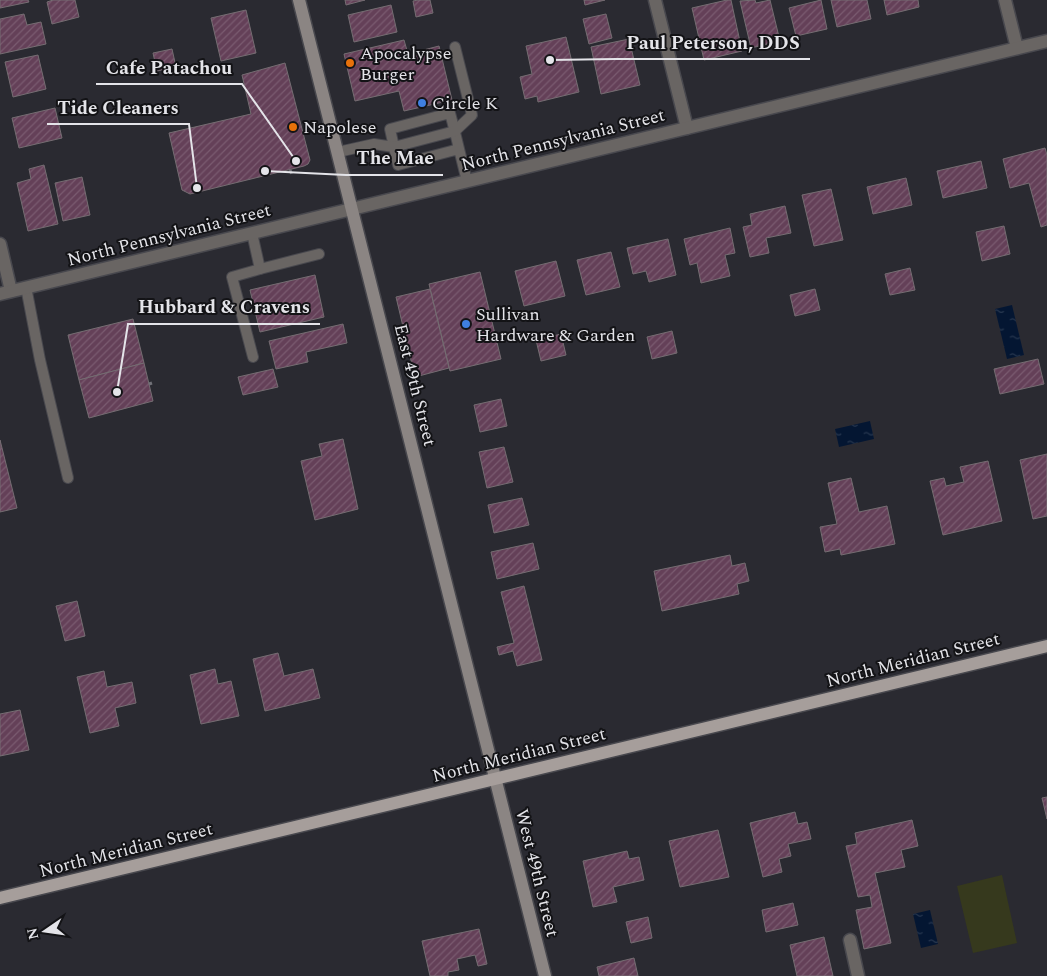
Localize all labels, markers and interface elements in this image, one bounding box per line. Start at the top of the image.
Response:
callout: Paul Peterson, DDS [616,25,810,59]
text: Paul Peterson, DDS [626,29,800,58]
place label: Apocalypse Burger [360,40,452,88]
callout: Cafe Patachou [96,50,242,84]
text: Cafe Patachou [106,54,232,83]
marker: Apocalypse Burger [344,57,356,69]
callout: Tide Cleaners [47,90,189,124]
place label: Circle K [432,90,498,117]
text: Tide Cleaners [57,94,179,123]
marker: Circle K [416,97,428,109]
street label: North Pennsylvania Street [458,102,668,178]
place label: Napolese [303,114,377,141]
marker: Napolese [287,121,299,133]
callout: The Mae [346,141,443,175]
text: The Mae [356,144,434,173]
street label: North Pennsylvania Street [64,197,274,273]
callout: Hubbard & Cravens [128,290,320,324]
text: Hubbard & Cravens [138,293,310,322]
place label: Sullivan Hardware & Garden [476,301,635,349]
marker: Sullivan Hardware & Garden [460,318,472,330]
street label: East 49th Street [387,321,443,449]
street label: North Meridian Street [823,625,1003,695]
street label: North Meridian Street [429,720,609,790]
street label: West 49th Street [508,806,566,940]
street label: North Meridian Street [36,815,216,885]
north arrow [20,906,70,956]
text: N [21,926,44,942]

